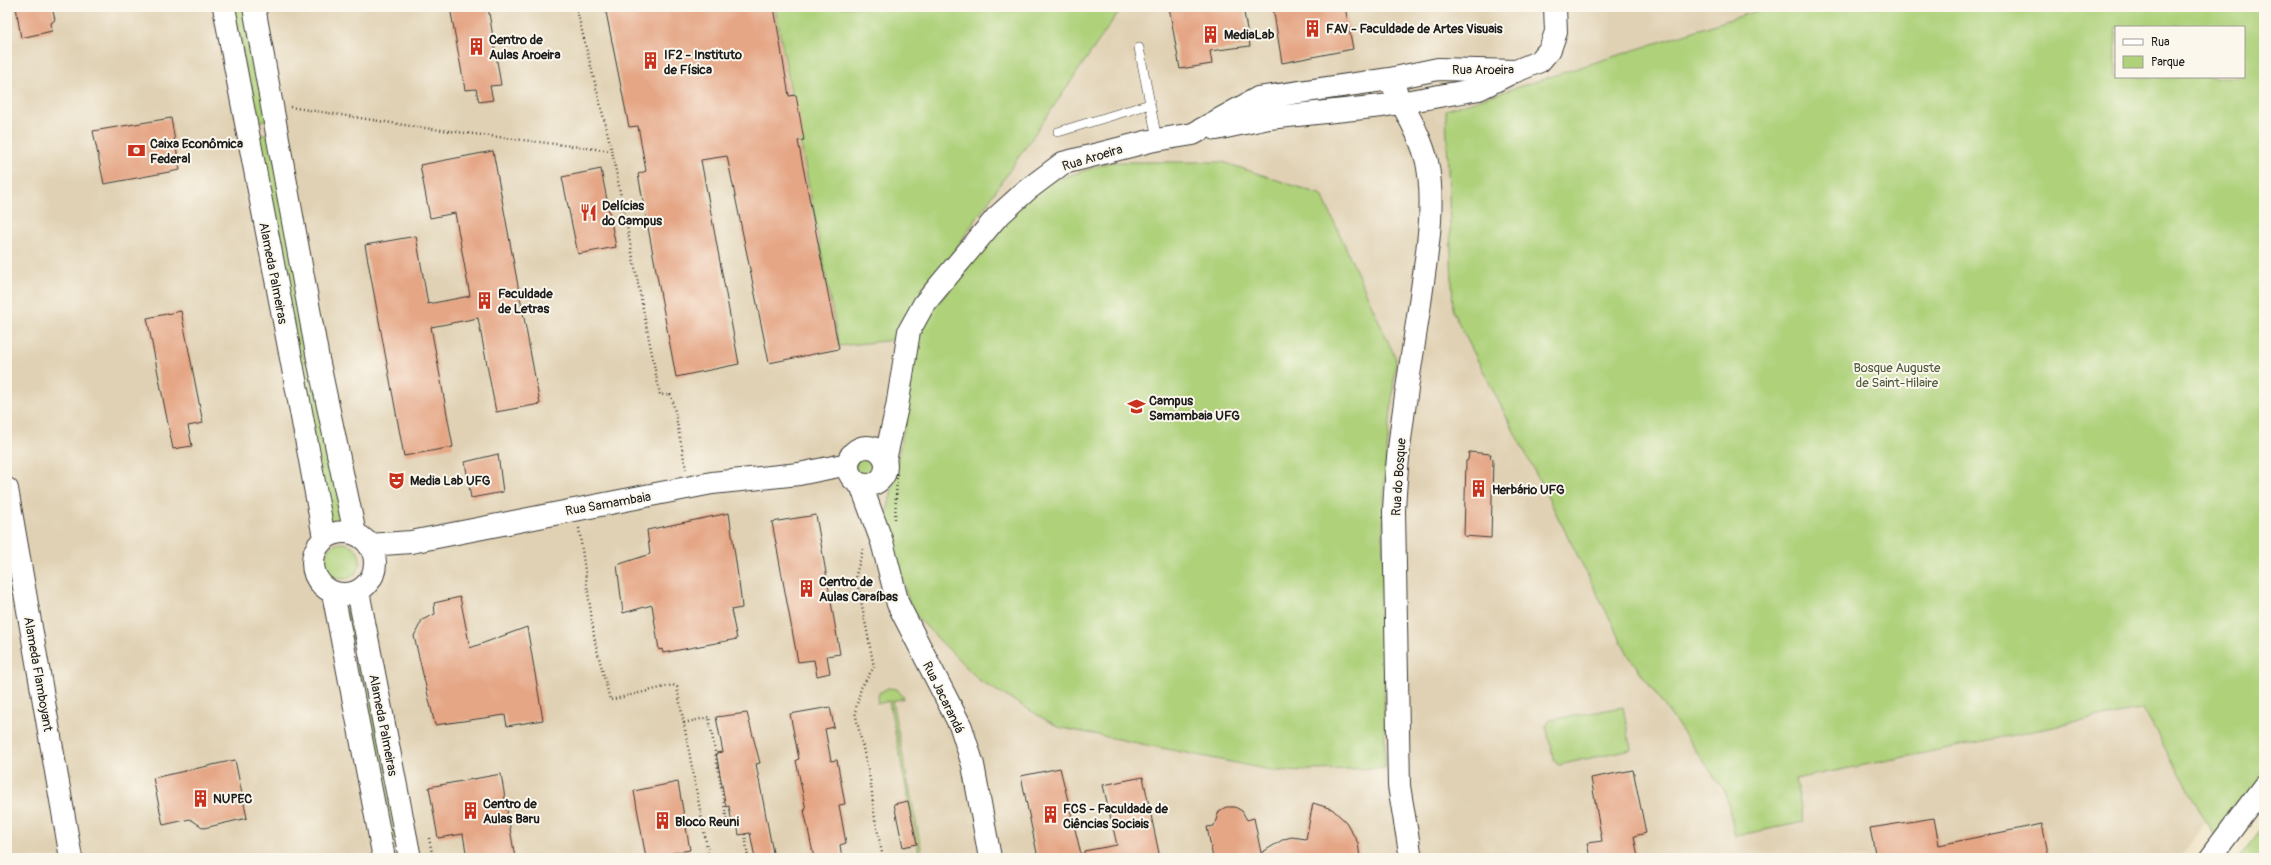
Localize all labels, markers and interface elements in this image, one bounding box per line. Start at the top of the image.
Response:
building icon: FAV - Faculdade de Artes Visuais [1303,18,1323,38]
place label: FAV - Faculdade de Artes Visuais [1326,21,1503,37]
building icon: MediaLab [1201,24,1221,44]
legend [2115,26,2245,78]
place label: MediaLab [1224,27,1275,43]
place label: Centro de Aulas Aroeira [489,32,560,63]
text: Rua [2151,35,2170,50]
building icon: Centro de Aulas Aroeira [466,36,486,56]
place label: IF2 - Instituto de Física [664,47,742,78]
building icon: IF2 - Instituto de Física [641,51,661,71]
text: Parque [2151,55,2185,70]
street label: Rua Aroeira [1452,62,1514,78]
place label: Caixa Econômica Federal [150,136,243,167]
bank icon: Caixa Econômica Federal [127,140,147,160]
street label: Rua Aroeira [1060,141,1124,175]
place label: Delícias do Campus [602,198,662,229]
restaurant icon: Delícias do Campus [579,202,599,222]
street label: Alameda Palmeiras [255,221,291,326]
place label: Faculdade de Letras [498,286,553,317]
building icon: Faculdade de Letras [475,290,495,310]
park label: Bosque Auguste de Saint-Hilaire [1854,360,1941,391]
place label: Campus Samambaia UFG [1149,393,1240,424]
school or university icon: Campus Samambaia UFG [1126,397,1146,417]
street label: Rua do Bosque [1388,437,1410,517]
theatre icon: Media Lab UFG [387,470,407,490]
place label: Media Lab UFG [410,473,491,489]
building icon: Herbário UFG [1469,479,1489,499]
place label: Herbário UFG [1492,482,1565,498]
street label: Rua Samambaia [564,489,652,519]
place label: Centro de Aulas Caraíbas [819,574,898,605]
building icon: Centro de Aulas Caraíbas [796,578,816,598]
street label: Alameda Flamboyant [20,616,56,734]
street label: Rua Jacarandá [919,659,967,736]
street label: Alameda Palmeiras [365,673,401,778]
building icon: NUPEC [190,788,210,808]
place label: NUPEC [213,791,252,807]
place label: Centro de Aulas Baru [483,796,540,827]
building icon: Centro de Aulas Baru [460,800,480,820]
place label: FCS - Faculdade de Ciências Sociais [1063,801,1169,832]
building icon: FCS - Faculdade de Ciências Sociais [1040,805,1060,825]
building icon: Bloco Reuni [652,811,672,831]
place label: Bloco Reuni [675,814,740,830]

